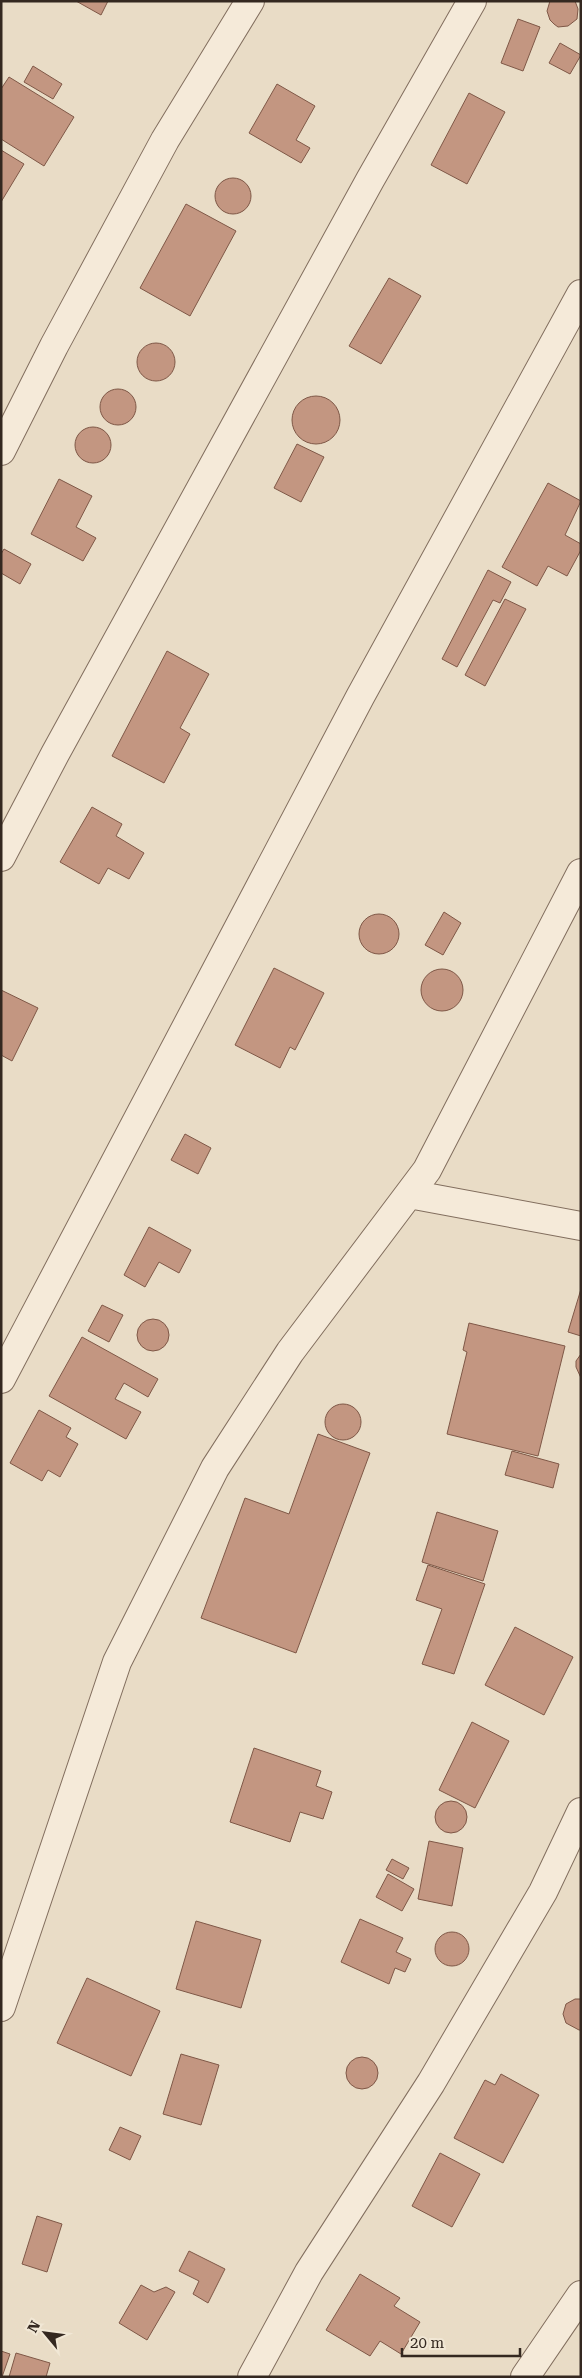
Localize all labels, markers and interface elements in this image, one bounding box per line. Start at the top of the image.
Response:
north arrow [20,2308,70,2358]
text: N [24,2318,43,2335]
scale bar [402,2326,520,2358]
text: 20 m [410,2334,445,2352]

